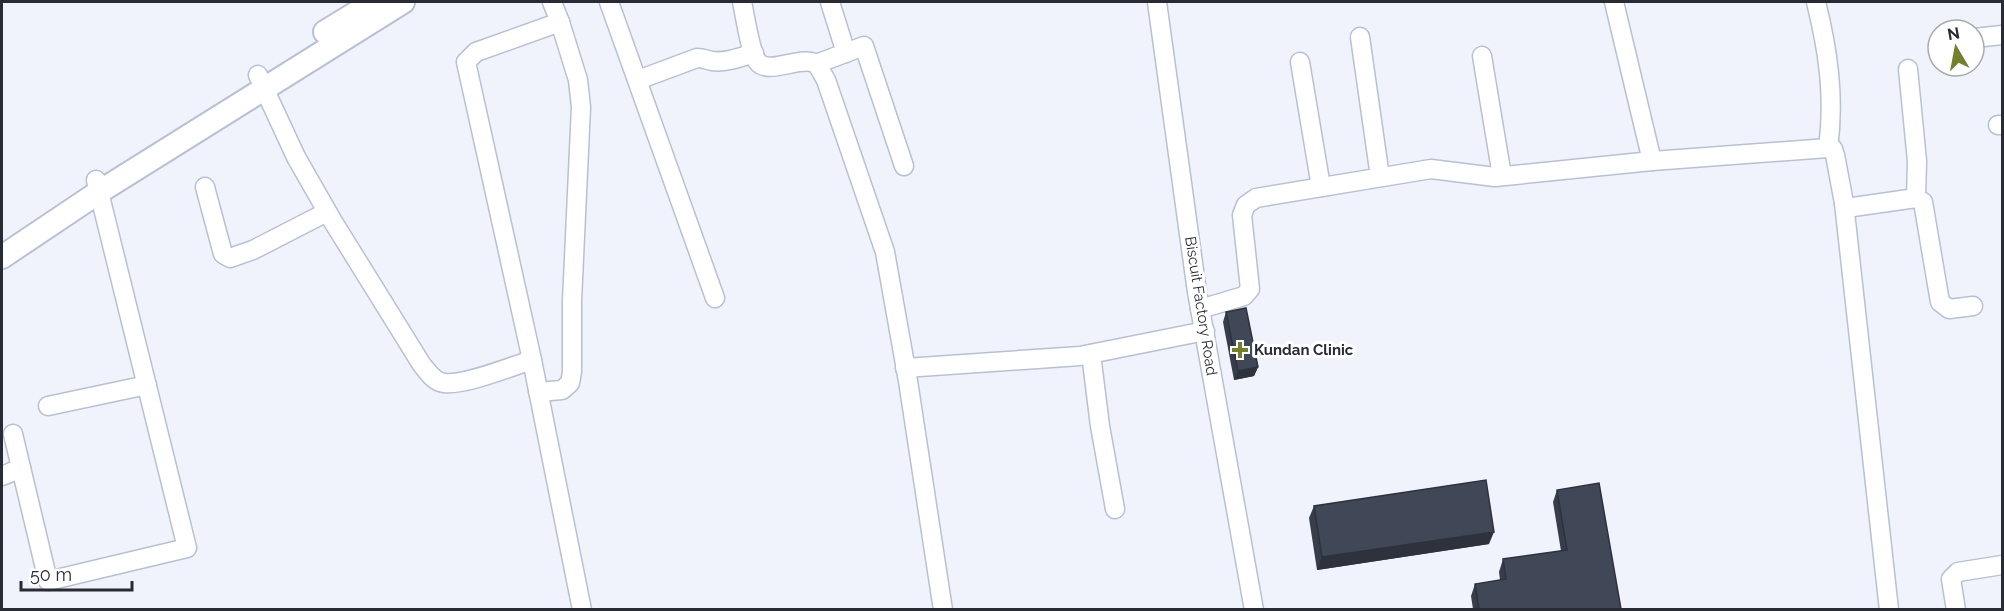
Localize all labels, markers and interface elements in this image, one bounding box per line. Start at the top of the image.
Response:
north arrow [1926,18,1986,78]
text: N [1946,23,1961,44]
street label: Biscuit Factory Road [1181,235,1221,377]
marker: Kundan Clinic [1231,341,1249,359]
place label: Kundan Clinic [1254,341,1354,359]
scale bar [21,554,132,592]
text: 50 m [30,564,72,585]

